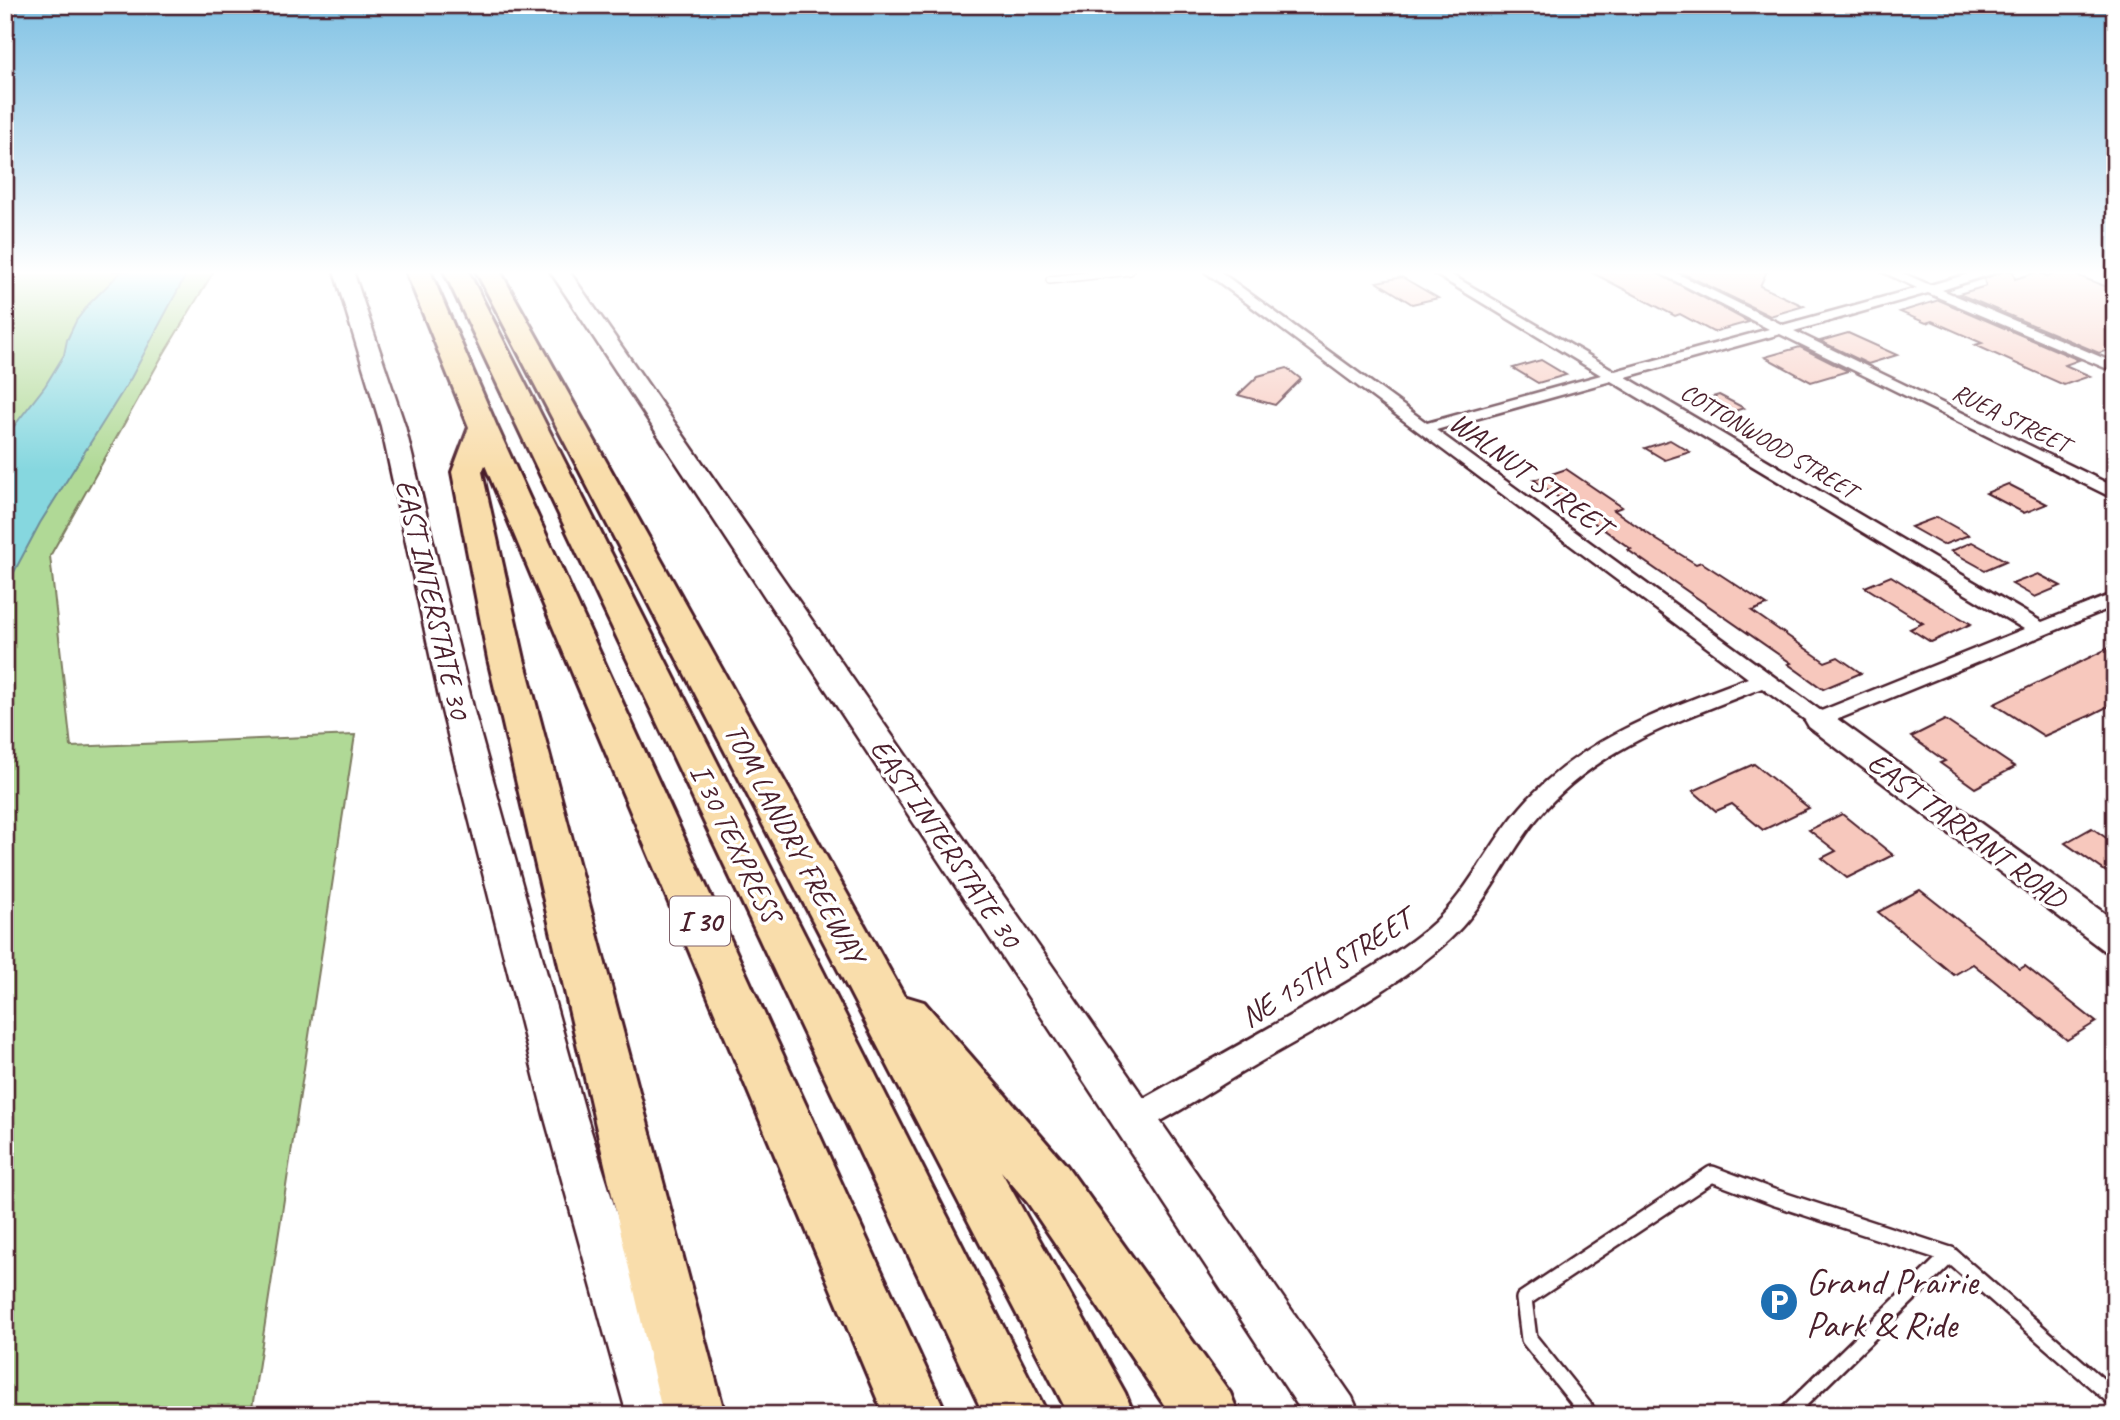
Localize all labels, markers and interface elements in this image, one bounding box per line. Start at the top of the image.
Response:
street label: COTTONWOOD STREET [1675,377,1867,508]
street label: RUEA STREET [1948,377,2080,462]
street label: WALNUT STREET [1442,403,1624,549]
street label: EAST INTERSTATE 30 [387,476,480,725]
street label: TOM LANDRY FREEWAY [716,717,876,974]
street label: EAST INTERSTATE 30 [862,731,1031,957]
street label: EAST TARRANT ROAD [1860,743,2076,919]
street label: I 30 TEXPRESS [682,758,790,928]
street label: NE 15TH STREET [1233,896,1425,1036]
road number: I 30 [670,897,730,946]
place label: Grand Prairie Park & Ride [1806,1258,1980,1348]
parking icon: Grand Prairie Park & Ride [1758,1281,1800,1323]

